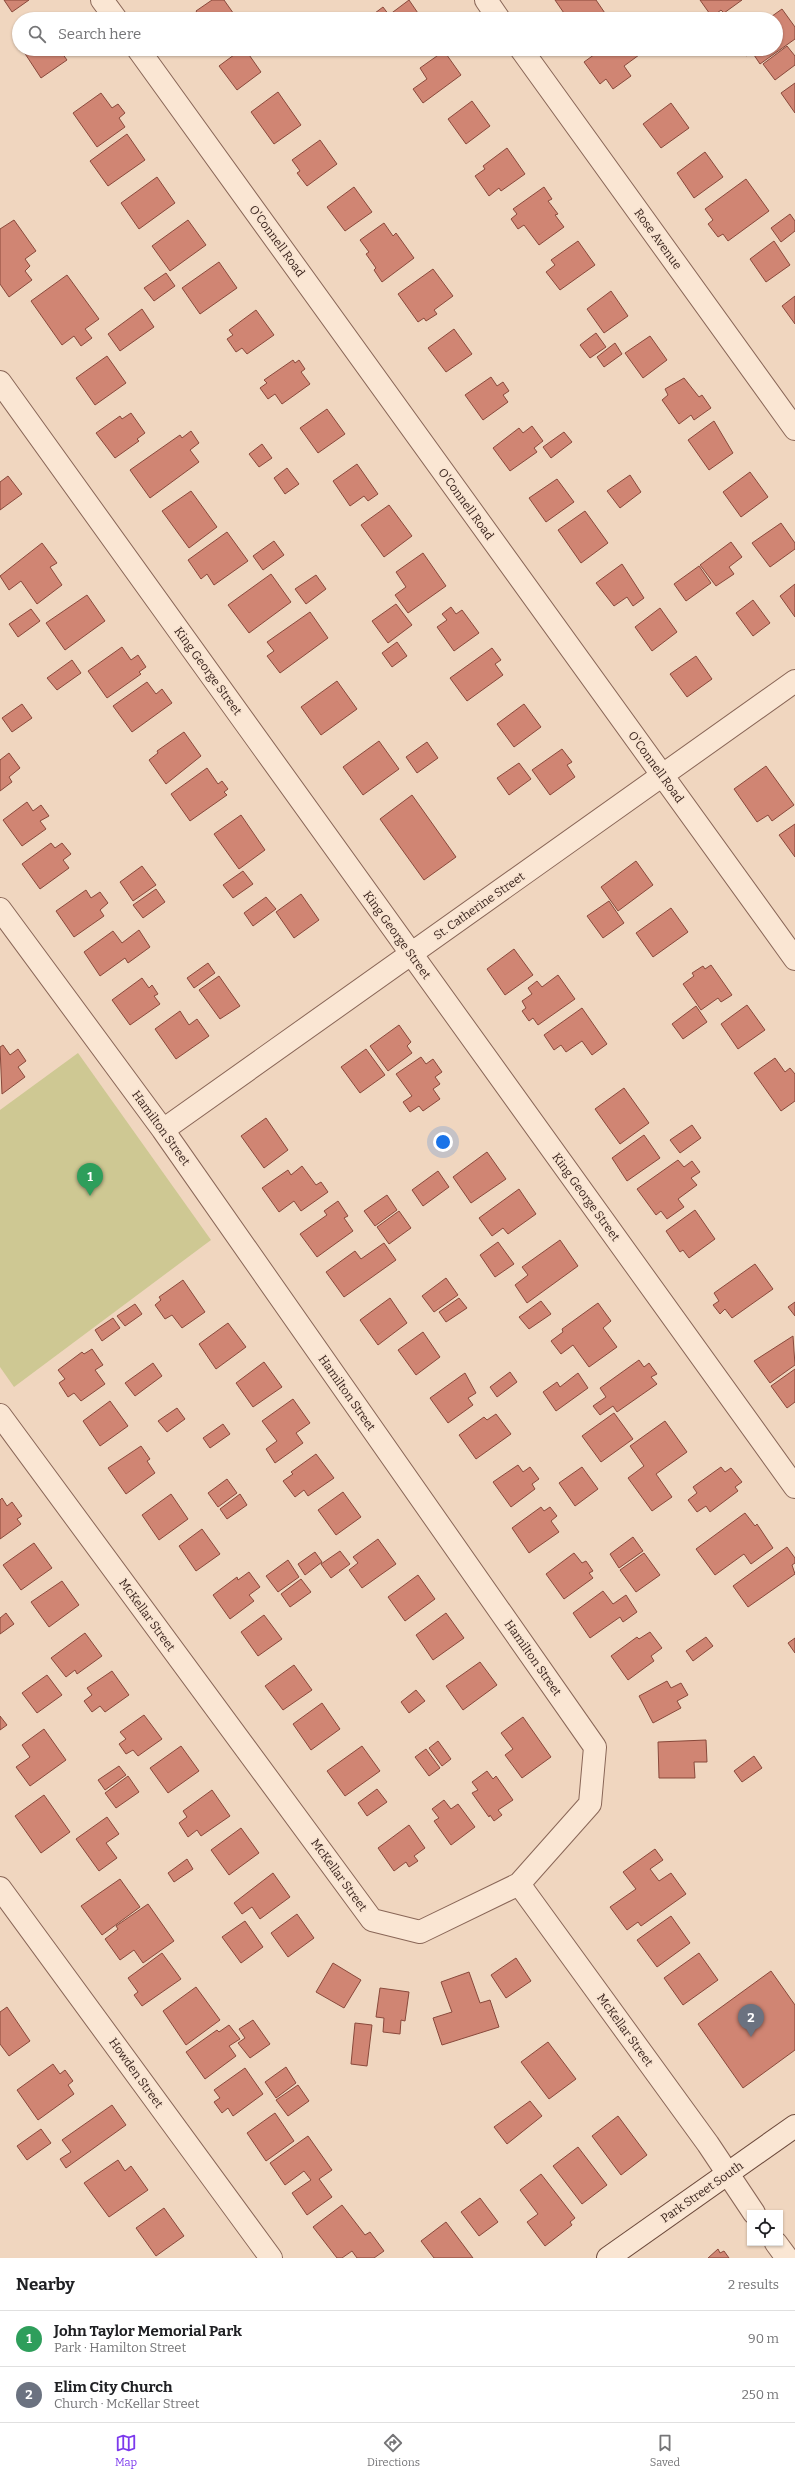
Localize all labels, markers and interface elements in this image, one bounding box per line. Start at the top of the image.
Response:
search box [12,12,783,56]
icon: search [26,23,48,45]
text: Search here [58,25,141,43]
street label: O'Connell Road [246,203,308,279]
street label: Rose Avenue [631,206,685,272]
street label: O'Connell Road [435,466,497,542]
street label: King George Street [171,624,245,718]
street label: O'Connell Road [625,729,687,805]
street label: St. Catherine Street [431,869,528,943]
street label: King George Street [360,888,434,982]
street label: Hamilton Street [129,1088,193,1169]
your location [433,1132,453,1152]
street label: King George Street [549,1150,623,1244]
pin: 1 [77,1163,103,1196]
street label: Hamilton Street [316,1352,379,1434]
street label: McKellar Street [116,1576,178,1654]
street label: Hamilton Street [502,1617,565,1699]
street label: McKellar Street [308,1836,370,1914]
street label: McKellar Street [594,1991,656,2069]
pin: 2 [738,2004,764,2037]
street label: Howden Street [106,2035,166,2111]
street label: Park Street South [658,2158,746,2226]
map controls [747,2210,783,2246]
button: locate [747,2210,783,2246]
text: Nearby [16,2274,75,2295]
text: 2 results [728,2277,779,2292]
text: John Taylor Memorial Park [54,2322,242,2340]
text: 1 [26,2331,32,2346]
text: 90 m [748,2331,779,2346]
text: Park · Hamilton Street [54,2340,186,2355]
text: Elim City Church [54,2378,173,2396]
text: 2 [25,2387,33,2402]
text: 250 m [742,2387,779,2402]
text: Church · McKellar Street [54,2396,199,2411]
tab: Map [115,2432,137,2469]
tab: Directions [367,2432,420,2469]
tab: Saved [650,2432,680,2469]

